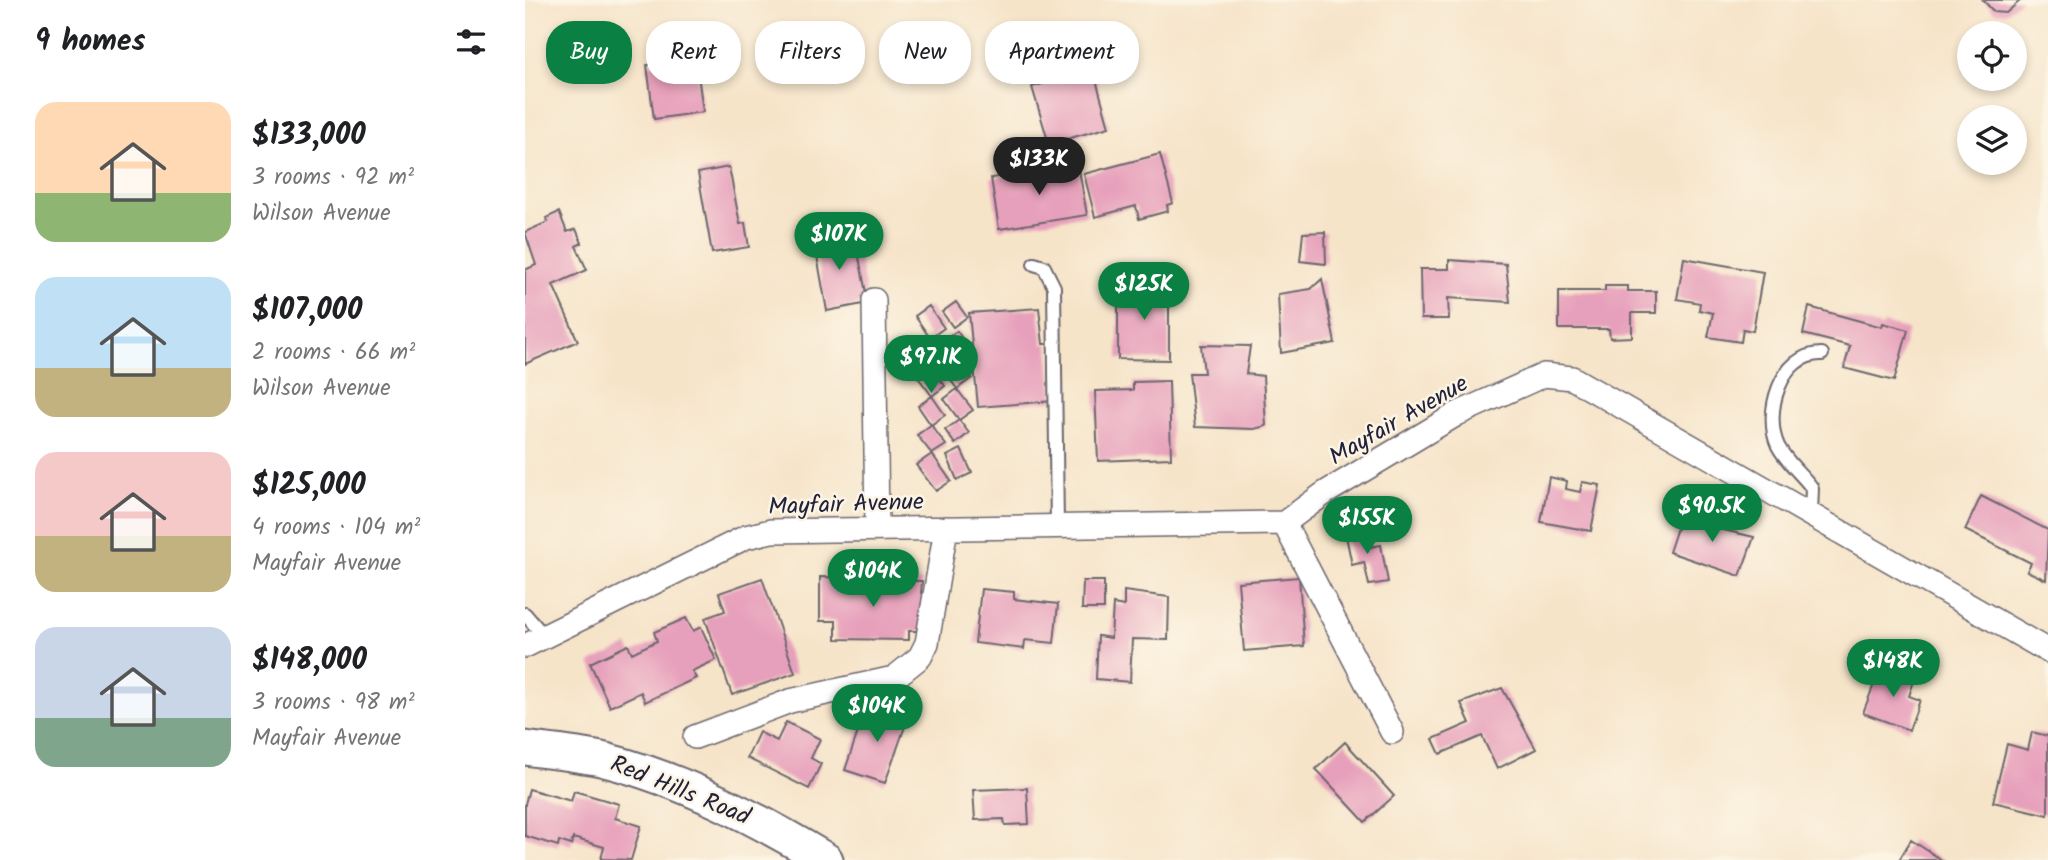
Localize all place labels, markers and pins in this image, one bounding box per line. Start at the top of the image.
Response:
pin: $133K [990,138,1088,197]
pin: $107K [790,212,888,272]
pin: $125K [1095,262,1193,322]
pin: $97.1K [874,336,988,395]
pin: $90.5K [1655,484,1769,544]
pin: $155K [1318,496,1416,556]
pin: $104K [824,550,922,609]
pin: $148K [1844,640,1942,699]
pin: $104K [828,684,926,744]

